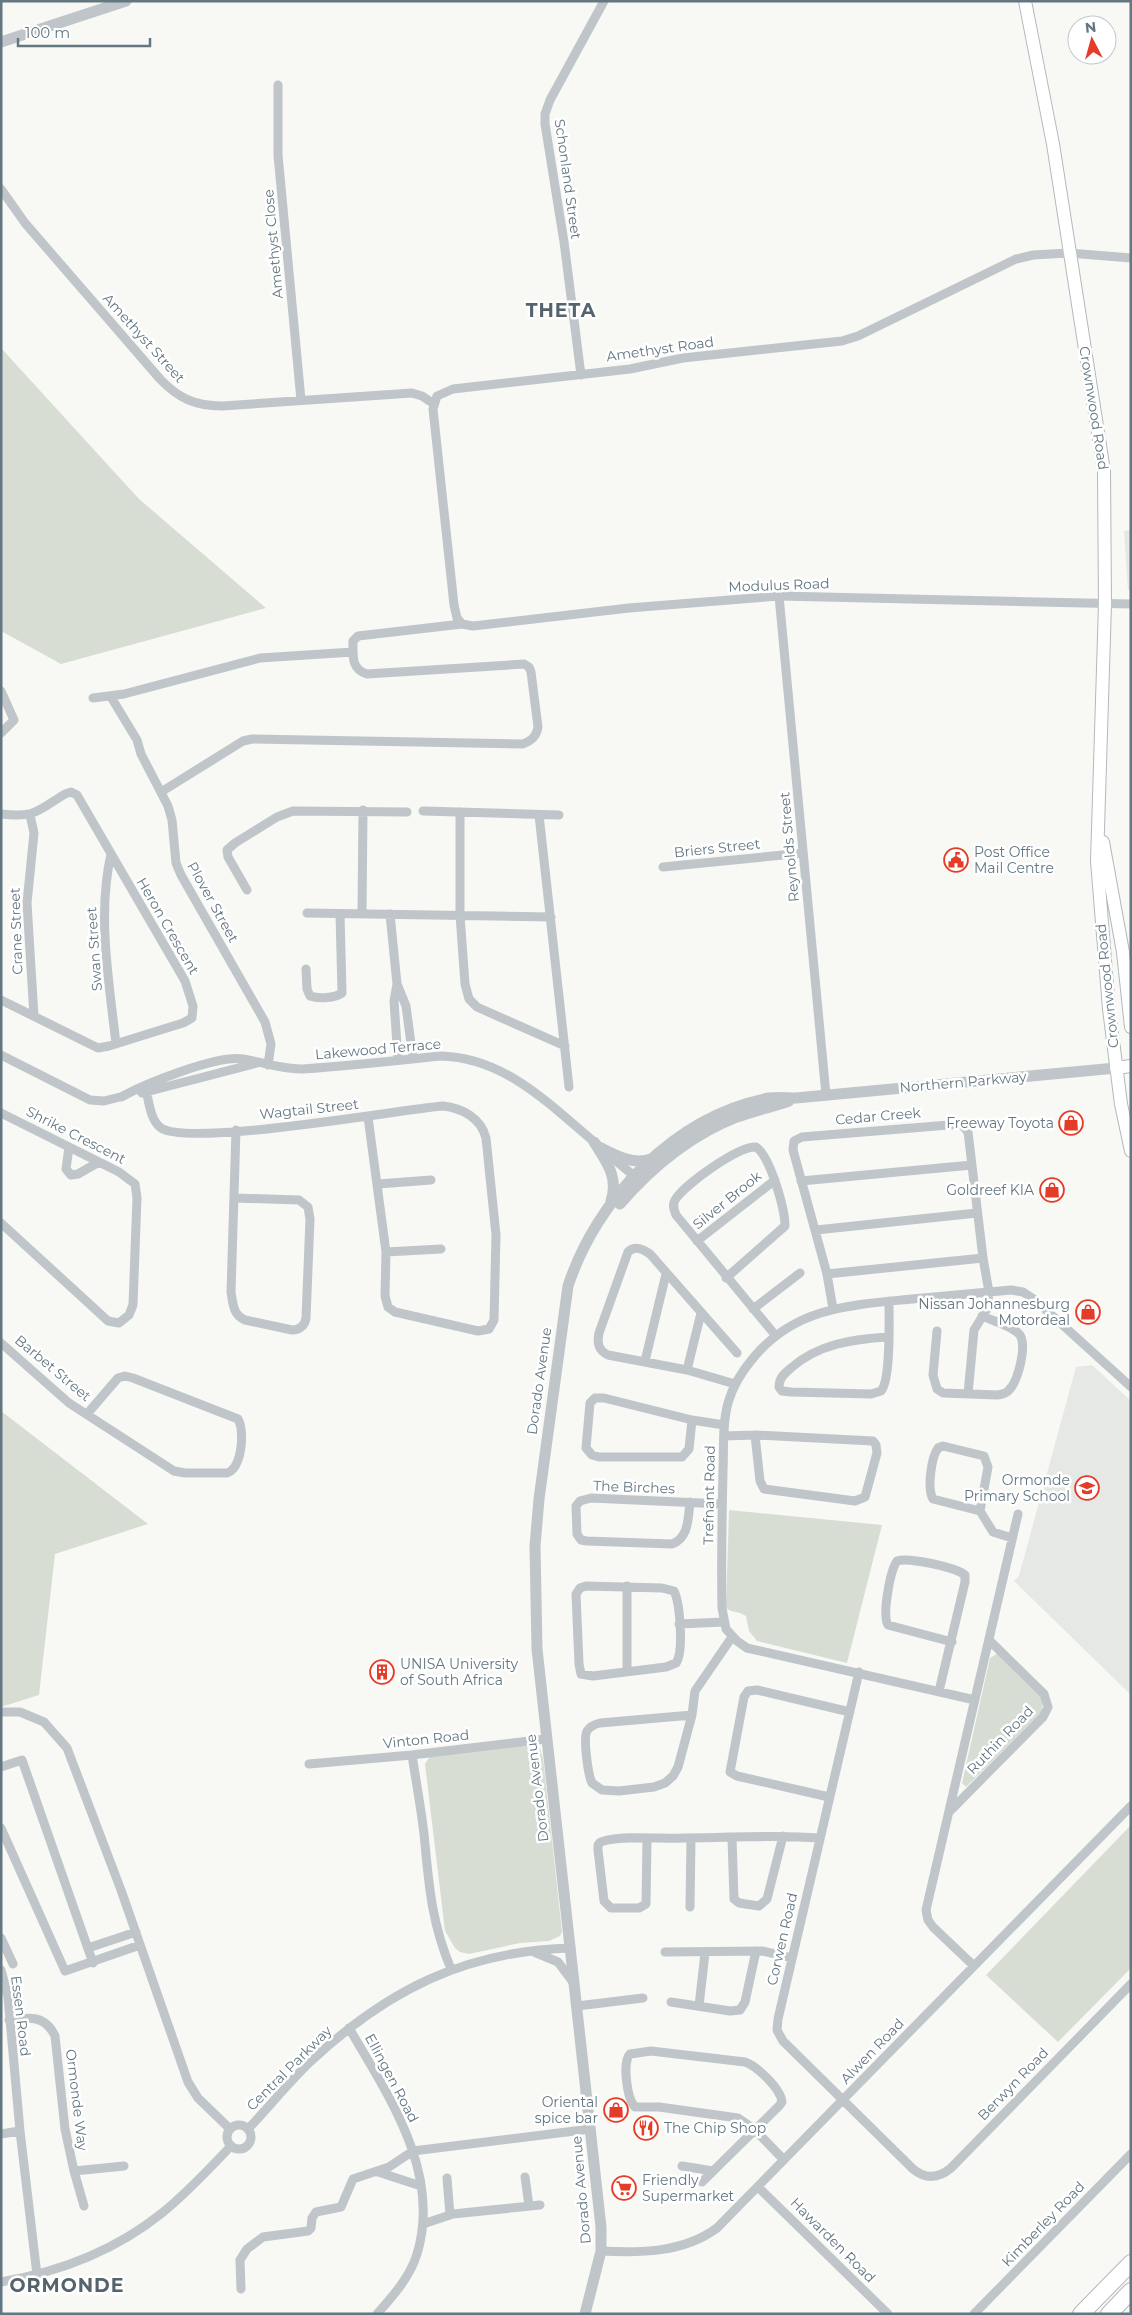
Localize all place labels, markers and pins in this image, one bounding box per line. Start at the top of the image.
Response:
place label: Post Office Mail Centre [974,843,1054,877]
public building icon: Post Office Mail Centre [943,847,969,873]
shop icon: Freeway Toyota [1058,1110,1084,1136]
place label: Freeway Toyota [946,1114,1054,1132]
shop icon: Goldreef KIA [1039,1177,1065,1203]
place label: Goldreef KIA [946,1181,1035,1199]
place label: Nissan Johannesburg Motordeal [918,1295,1070,1329]
shop icon: Nissan Johannesburg Motordeal [1075,1299,1101,1325]
place label: Ormonde Primary School [964,1471,1070,1505]
school or university icon: Ormonde Primary School [1074,1475,1100,1501]
place label: UNISA University of South Africa [400,1655,518,1689]
building icon: UNISA University of South Africa [369,1659,395,1685]
place label: Oriental spice bar [535,2093,598,2127]
shop icon: Oriental spice bar [603,2097,629,2123]
restaurant icon: The Chip Shop [633,2115,659,2141]
place label: The Chip Shop [664,2119,766,2137]
place label: Friendly Supermarket [642,2171,735,2205]
supermarket icon: Friendly Supermarket [611,2175,637,2201]

